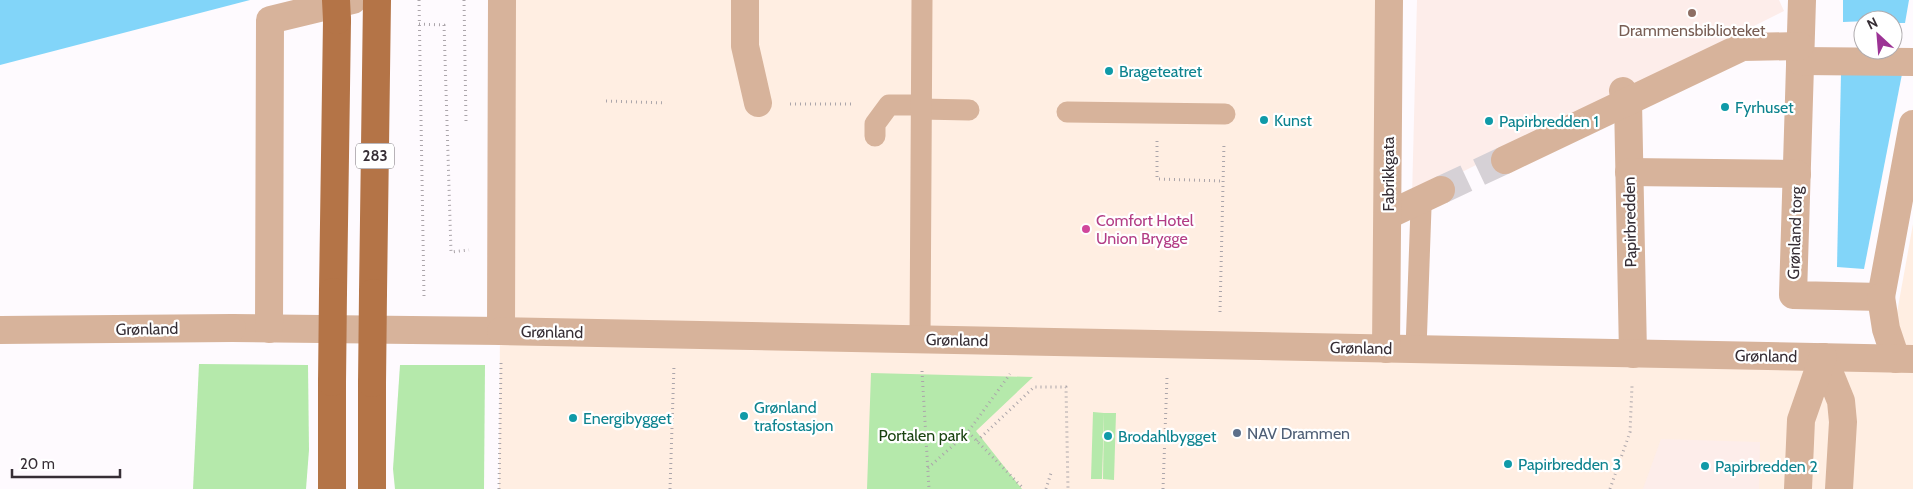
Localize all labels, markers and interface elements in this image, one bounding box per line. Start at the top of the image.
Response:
marker: Drammensbiblioteket [1686,7,1698,19]
north arrow [1853,10,1903,60]
text: N [1864,13,1881,34]
place label: Drammensbiblioteket [1619,21,1766,40]
place label: Brageteatret [1119,62,1203,81]
marker: Brageteatret [1103,65,1115,77]
place label: Fyrhuset [1735,98,1794,117]
marker: Fyrhuset [1719,101,1731,113]
place label: Kunst [1274,111,1313,130]
place label: Papirbredden 1 [1499,112,1599,131]
marker: Kunst [1258,114,1270,126]
marker: Papirbredden 1 [1483,115,1495,127]
street label: Fabrikkgata [1379,136,1398,212]
road number: 283 [356,144,394,168]
street label: Papirbredden [1620,176,1640,268]
street label: Grønland torg [1784,185,1806,280]
place label: Comfort Hotel Union Brygge [1096,211,1194,248]
marker: Comfort Hotel Union Brygge [1080,223,1092,235]
street label: Grønland [116,319,178,339]
street label: Grønland [521,322,583,342]
street label: Grønland [926,330,988,350]
street label: Grønland [1330,338,1392,358]
street label: Grønland [1735,346,1797,366]
place label: Grønland trafostasjon [754,398,833,435]
place label: Energibygget [583,409,672,428]
marker: Grønland trafostasjon [738,410,750,422]
marker: Energibygget [567,412,579,424]
place label: NAV Drammen [1247,424,1350,443]
park label: Portalen park [878,426,968,445]
place label: Brodahlbygget [1118,427,1217,446]
marker: NAV Drammen [1231,427,1243,439]
marker: Brodahlbygget [1102,430,1114,442]
scale bar [12,446,120,478]
text: 20 m [20,455,55,473]
place label: Papirbredden 3 [1518,455,1621,474]
place label: Papirbredden 2 [1715,457,1818,476]
marker: Papirbredden 3 [1502,458,1514,470]
marker: Papirbredden 2 [1699,460,1711,472]

